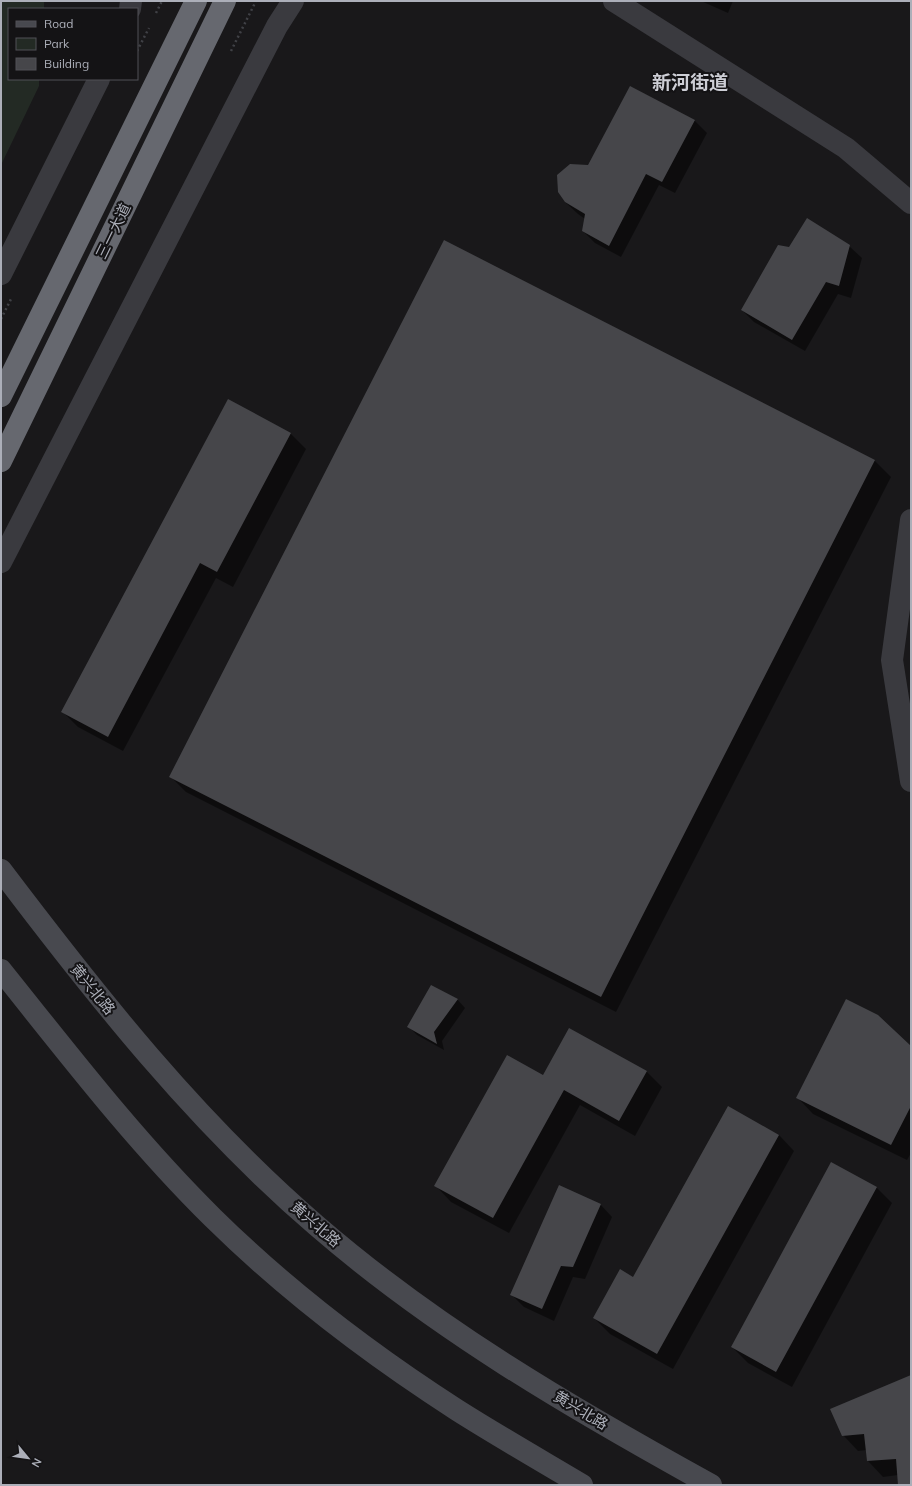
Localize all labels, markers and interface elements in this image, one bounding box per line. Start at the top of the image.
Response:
legend [8,8,138,80]
text: Road [44,16,73,31]
text: Park [44,36,70,51]
text: Building [44,56,89,71]
district label: 新河街道 [652,70,728,94]
street label: 三一大道 [91,200,135,262]
street label: 黄兴北路 [67,960,119,1018]
street label: 黄兴北路 [287,1197,345,1251]
street label: 黄兴北路 [550,1386,612,1434]
north arrow [8,1438,48,1478]
text: N [29,1456,45,1470]

